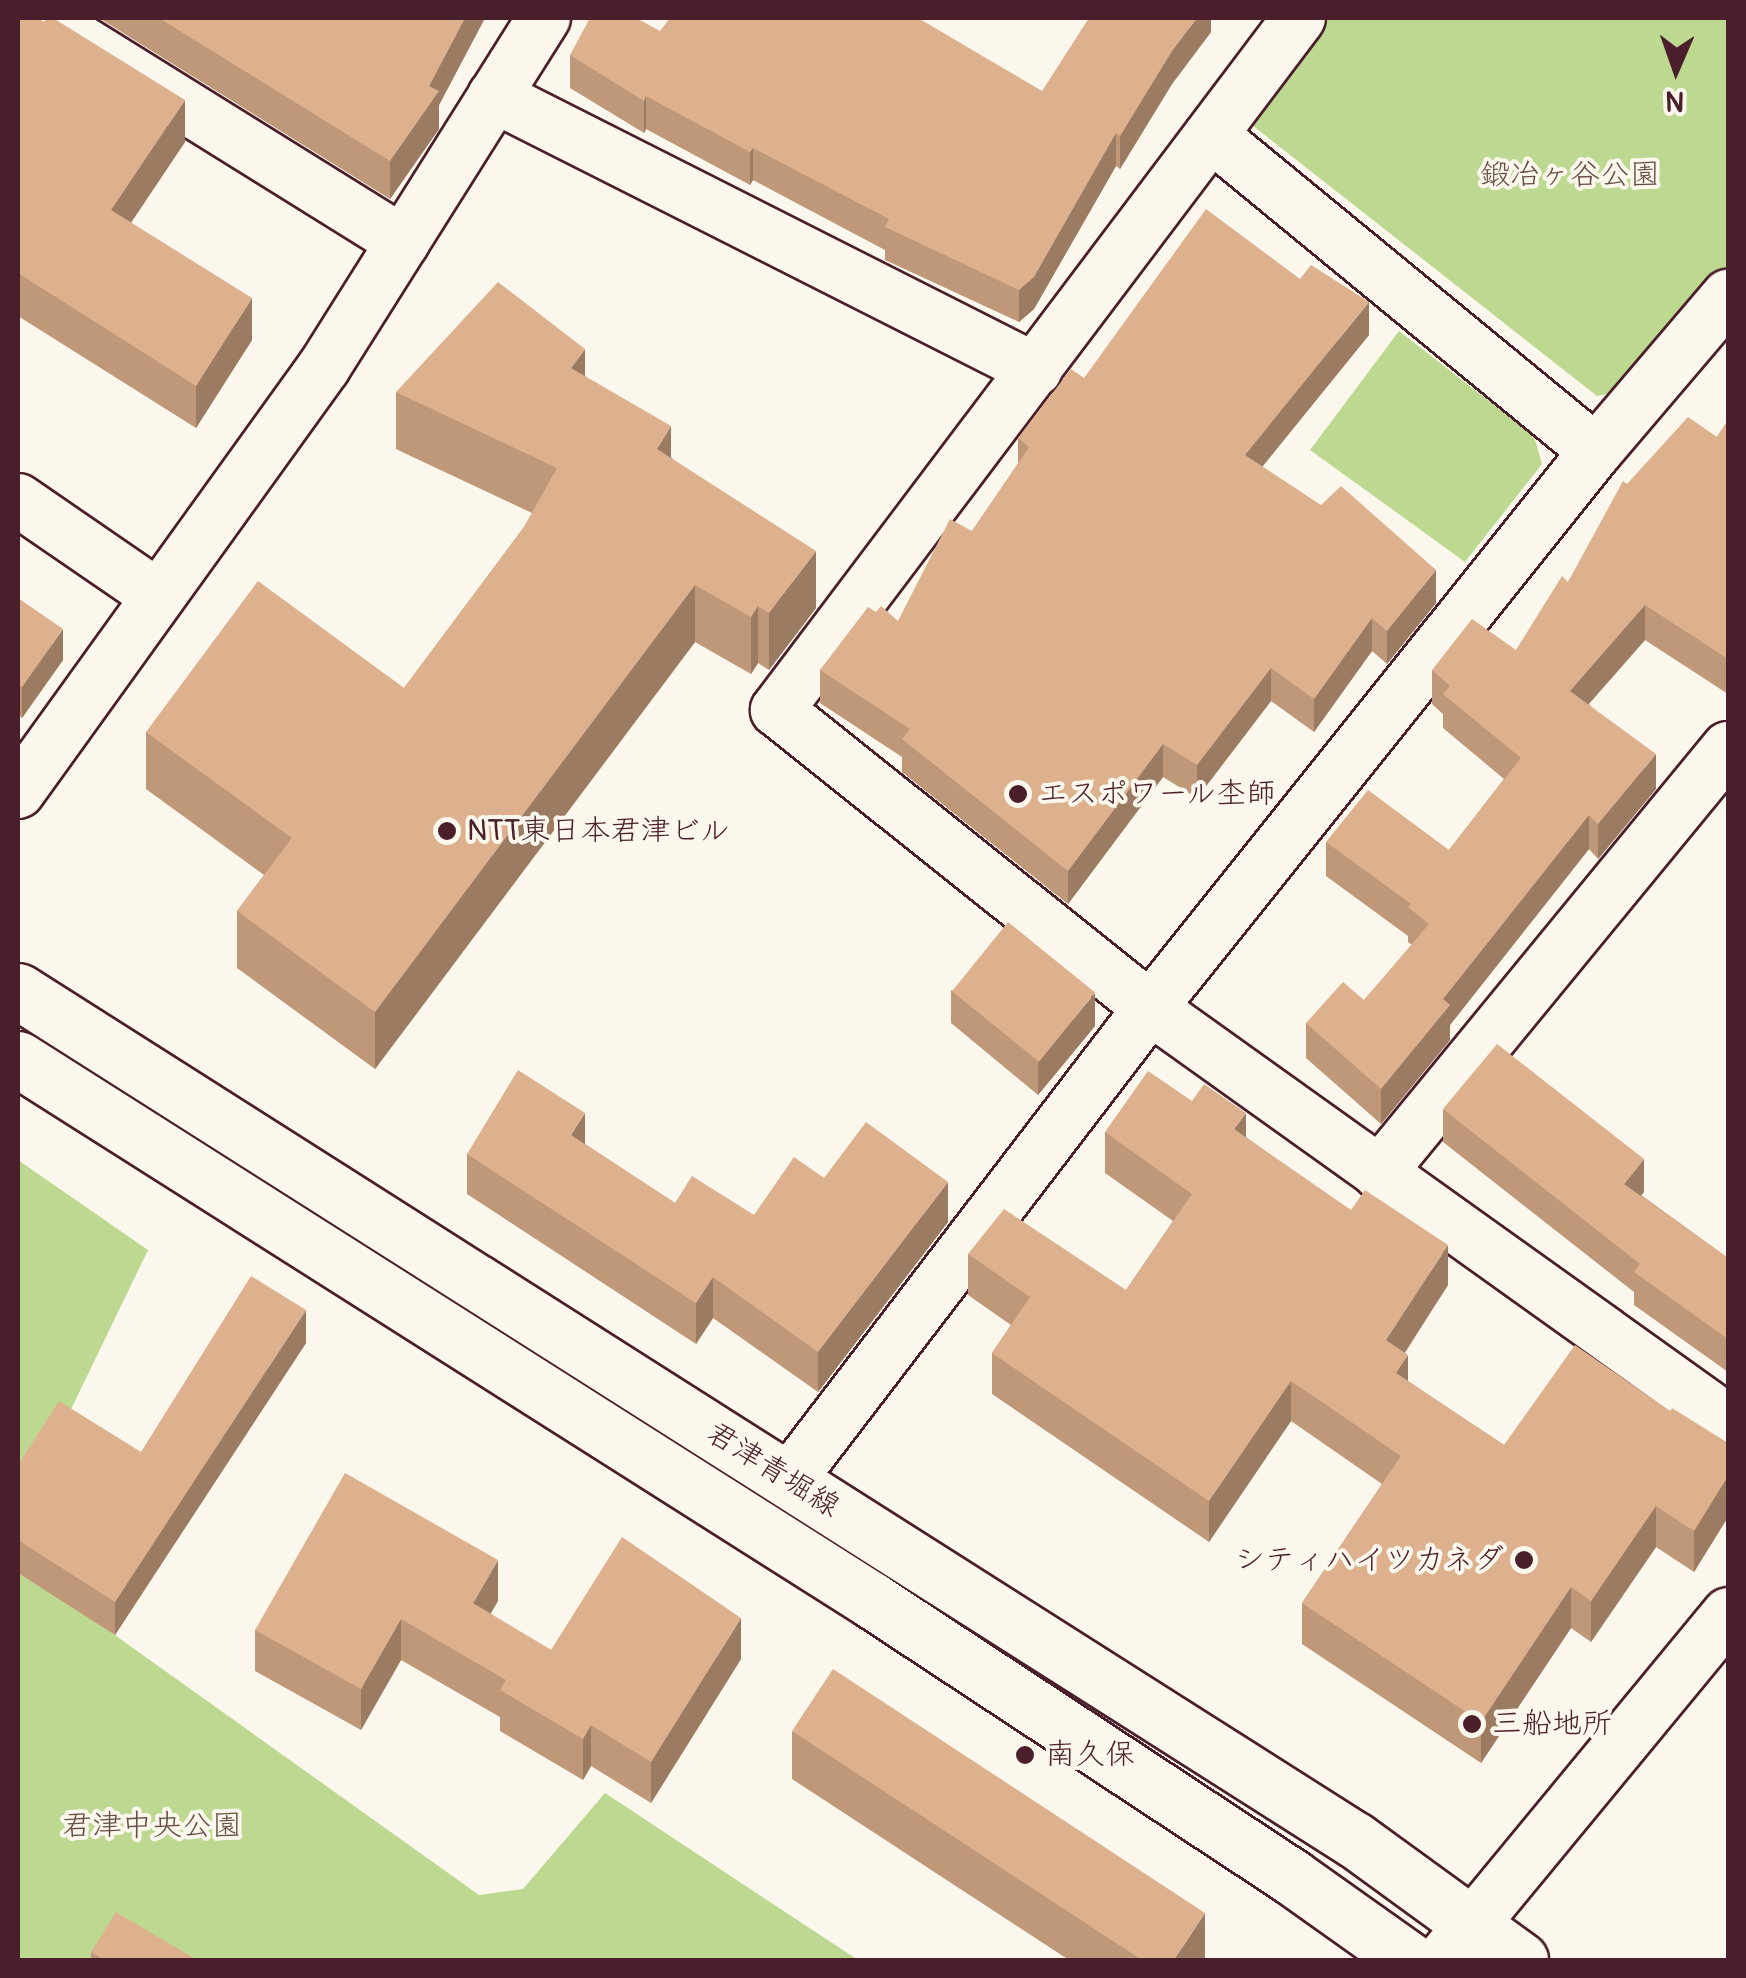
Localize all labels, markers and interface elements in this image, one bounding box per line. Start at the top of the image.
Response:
north arrow [1626,20,1726,120]
text: N [1665,83,1685,118]
park label: 鍛冶ヶ谷公園 [1480,157,1660,193]
place label: エスポワール杢師 [1038,776,1278,812]
marker: エスポワール杢師 [1007,783,1029,805]
place label: NTT東日本君津ビル [467,813,731,849]
marker: NTT東日本君津ビル [436,820,458,842]
street label: 君津青堀線 [700,1415,846,1525]
place label: シティハイツカネダ [1234,1542,1504,1578]
marker: シティハイツカネダ [1513,1549,1535,1571]
place label: 三船地所 [1492,1706,1612,1742]
marker: 三船地所 [1461,1713,1483,1735]
place label: 南久保 [1045,1737,1135,1773]
marker: 南久保 [1014,1744,1036,1766]
park label: 君津中央公園 [62,1808,242,1844]

